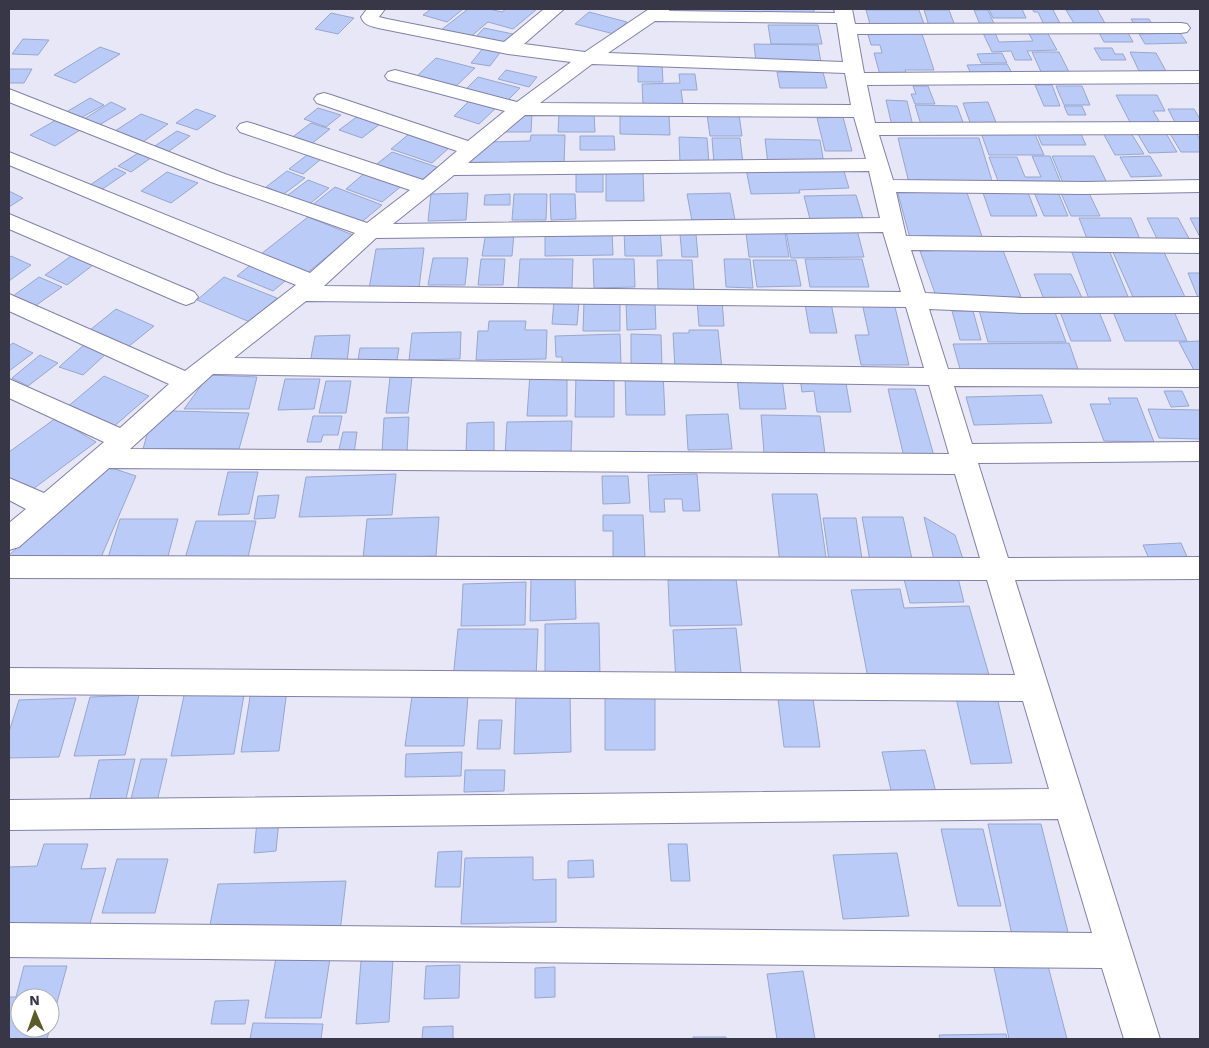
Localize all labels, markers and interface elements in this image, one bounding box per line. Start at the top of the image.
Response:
north arrow [10,988,60,1038]
text: N [29,992,40,1008]

